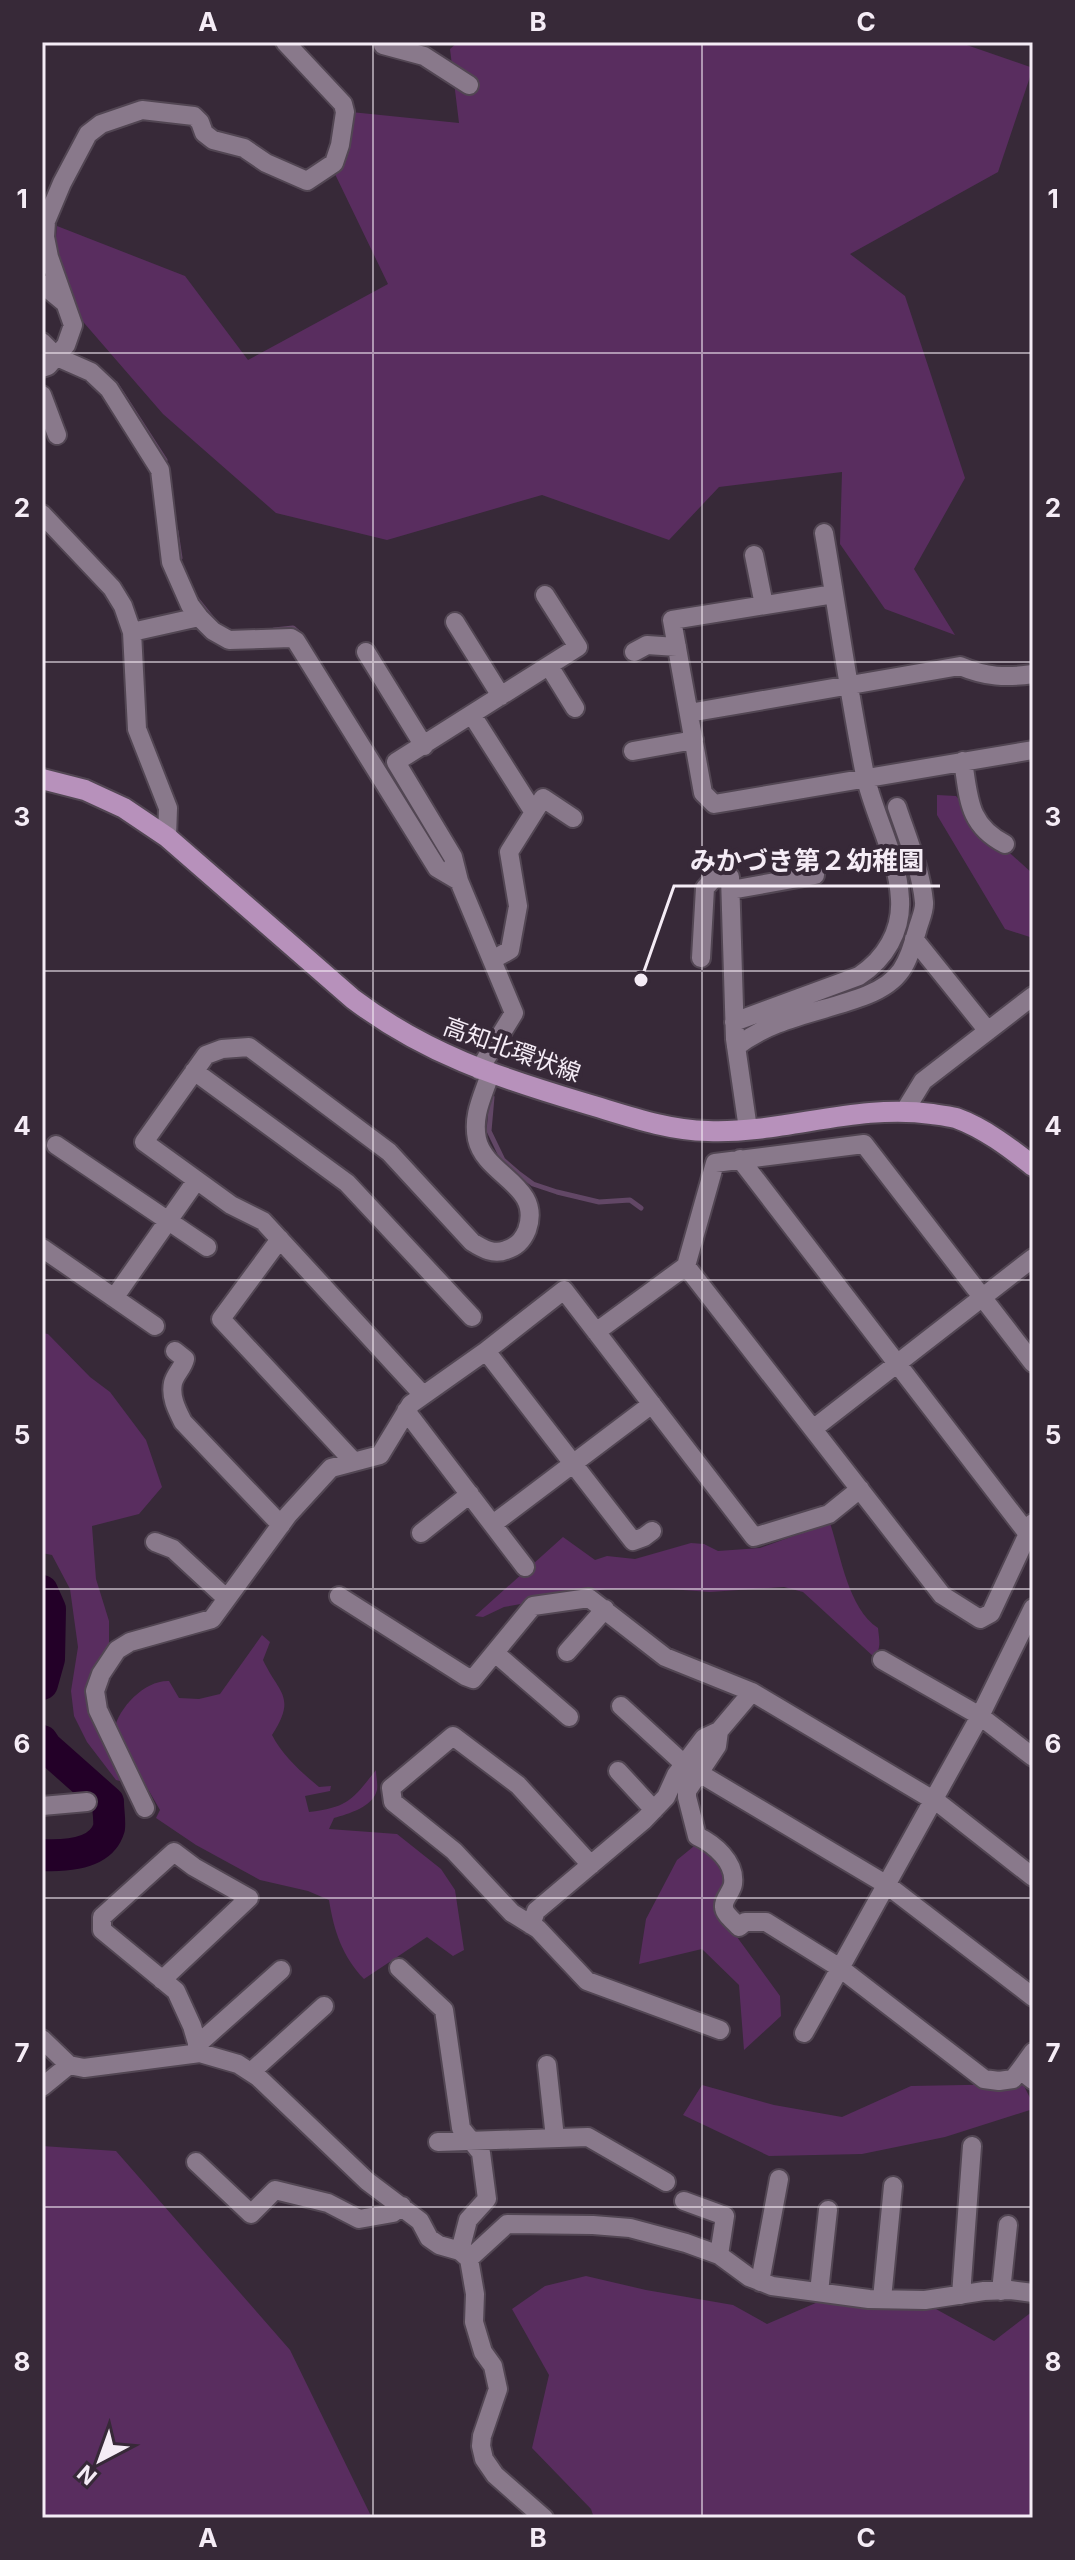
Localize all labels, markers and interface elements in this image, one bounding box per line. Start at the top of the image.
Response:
text: A [198,6,218,37]
text: B [529,6,547,37]
text: C [856,6,876,37]
text: 1 [16,183,28,214]
text: 1 [1047,183,1059,214]
text: 2 [14,492,30,523]
text: 2 [1045,492,1061,523]
text: 3 [14,801,30,832]
text: 3 [1045,801,1061,832]
callout: みかづき第２幼稚園 [674,836,940,886]
text: みかづき第２幼稚園 [690,845,924,876]
street label: 高知北環状線 [440,1011,585,1088]
text: 4 [13,1110,31,1141]
text: 4 [1044,1110,1062,1141]
text: 5 [14,1419,30,1450]
text: 5 [1045,1419,1061,1450]
text: 6 [14,1728,30,1759]
text: 6 [1045,1728,1061,1759]
text: 7 [14,2037,30,2068]
text: 7 [1045,2037,1061,2068]
text: 8 [14,2346,30,2377]
text: 8 [1045,2346,1061,2377]
north arrow [60,2420,140,2500]
text: N [72,2460,102,2490]
text: A [198,2522,218,2553]
text: B [529,2522,547,2553]
text: C [856,2522,876,2553]

